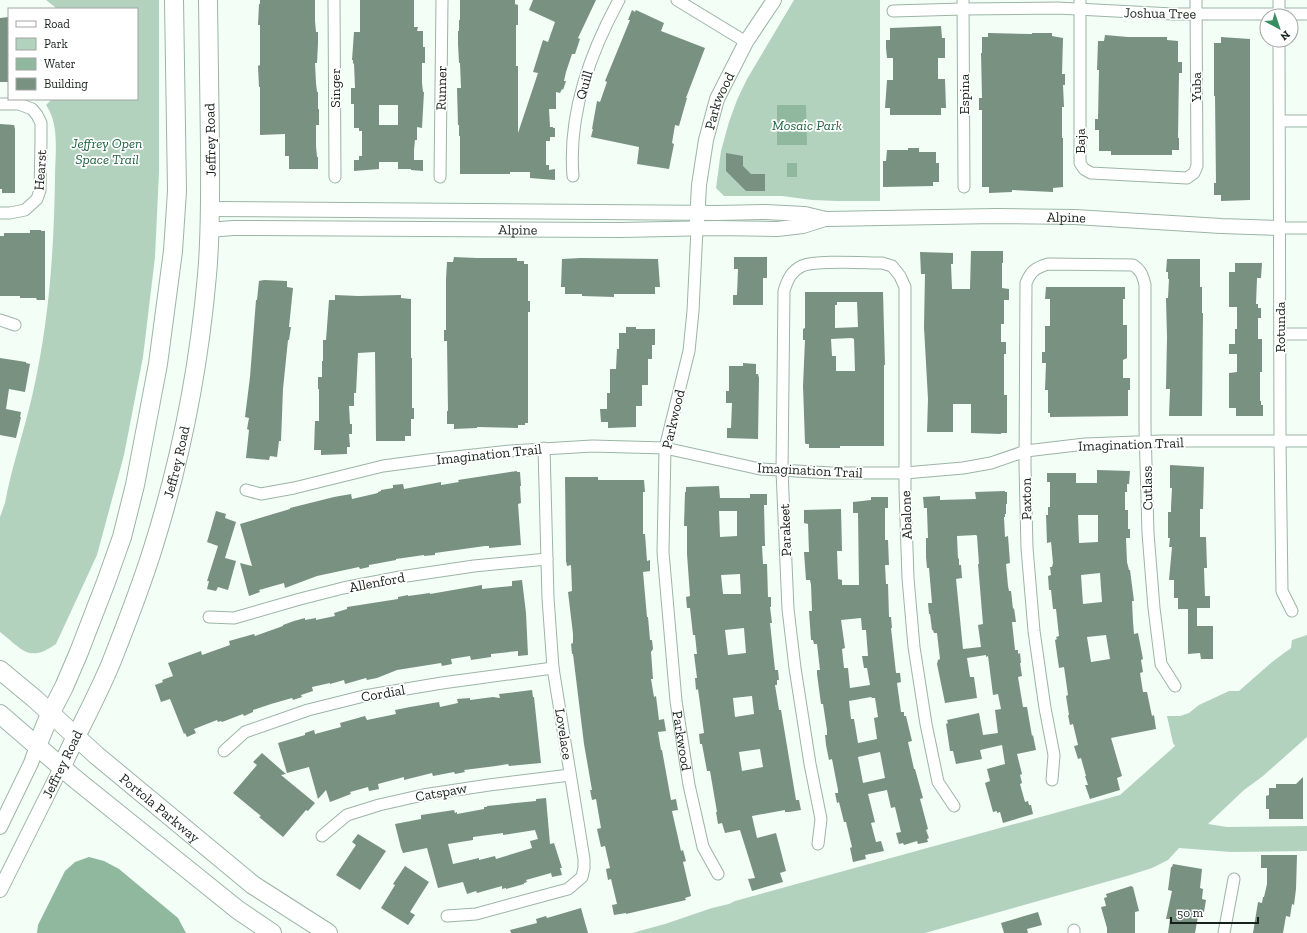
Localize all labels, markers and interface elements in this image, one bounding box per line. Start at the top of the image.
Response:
street label: Joshua Tree [1124,4,1197,23]
legend [8,8,138,100]
north arrow [1259,8,1299,48]
text: Road [44,17,70,31]
text: N [1277,28,1292,43]
text: Park [44,37,69,51]
text: Water [44,57,76,71]
street label: Runner [433,65,450,111]
street label: Singer [327,68,344,108]
street label: Quill [572,68,597,102]
street label: Parkwood [701,69,738,132]
street label: Yuba [1188,72,1205,103]
street label: Espina [956,73,973,114]
text: Building [44,77,88,91]
street label: Jeffrey Road [201,103,220,177]
park label: Mosaic Park [772,117,842,134]
street label: Baja [1072,128,1089,154]
park label: Jeffrey Open Space Trail [71,135,142,168]
street label: Hearst [31,148,50,191]
street label: Alpine [1047,209,1087,227]
street label: Alpine [498,221,538,239]
street label: Rotunda [1272,301,1289,353]
street label: Parkwood [658,387,689,450]
street label: Jeffrey Road [160,424,194,500]
street label: Imagination Trail [1078,434,1184,455]
street label: Imagination Trail [436,440,543,468]
street label: Imagination Trail [757,459,863,482]
street label: Cutlass [1139,465,1156,511]
street label: Paxton [1018,478,1035,520]
street label: Abalone [897,490,916,540]
street label: Parakeet [776,503,795,557]
street label: Allenford [348,569,407,596]
street label: Cordial [360,681,407,706]
street label: Lovelace [551,707,576,761]
street label: Parkwood [669,710,695,772]
street label: Jeffrey Road [39,727,86,801]
street label: Portola Parkway [116,770,204,847]
street label: Catspaw [414,780,468,805]
scale bar [1171,899,1258,925]
text: 50 m [1177,906,1204,920]

